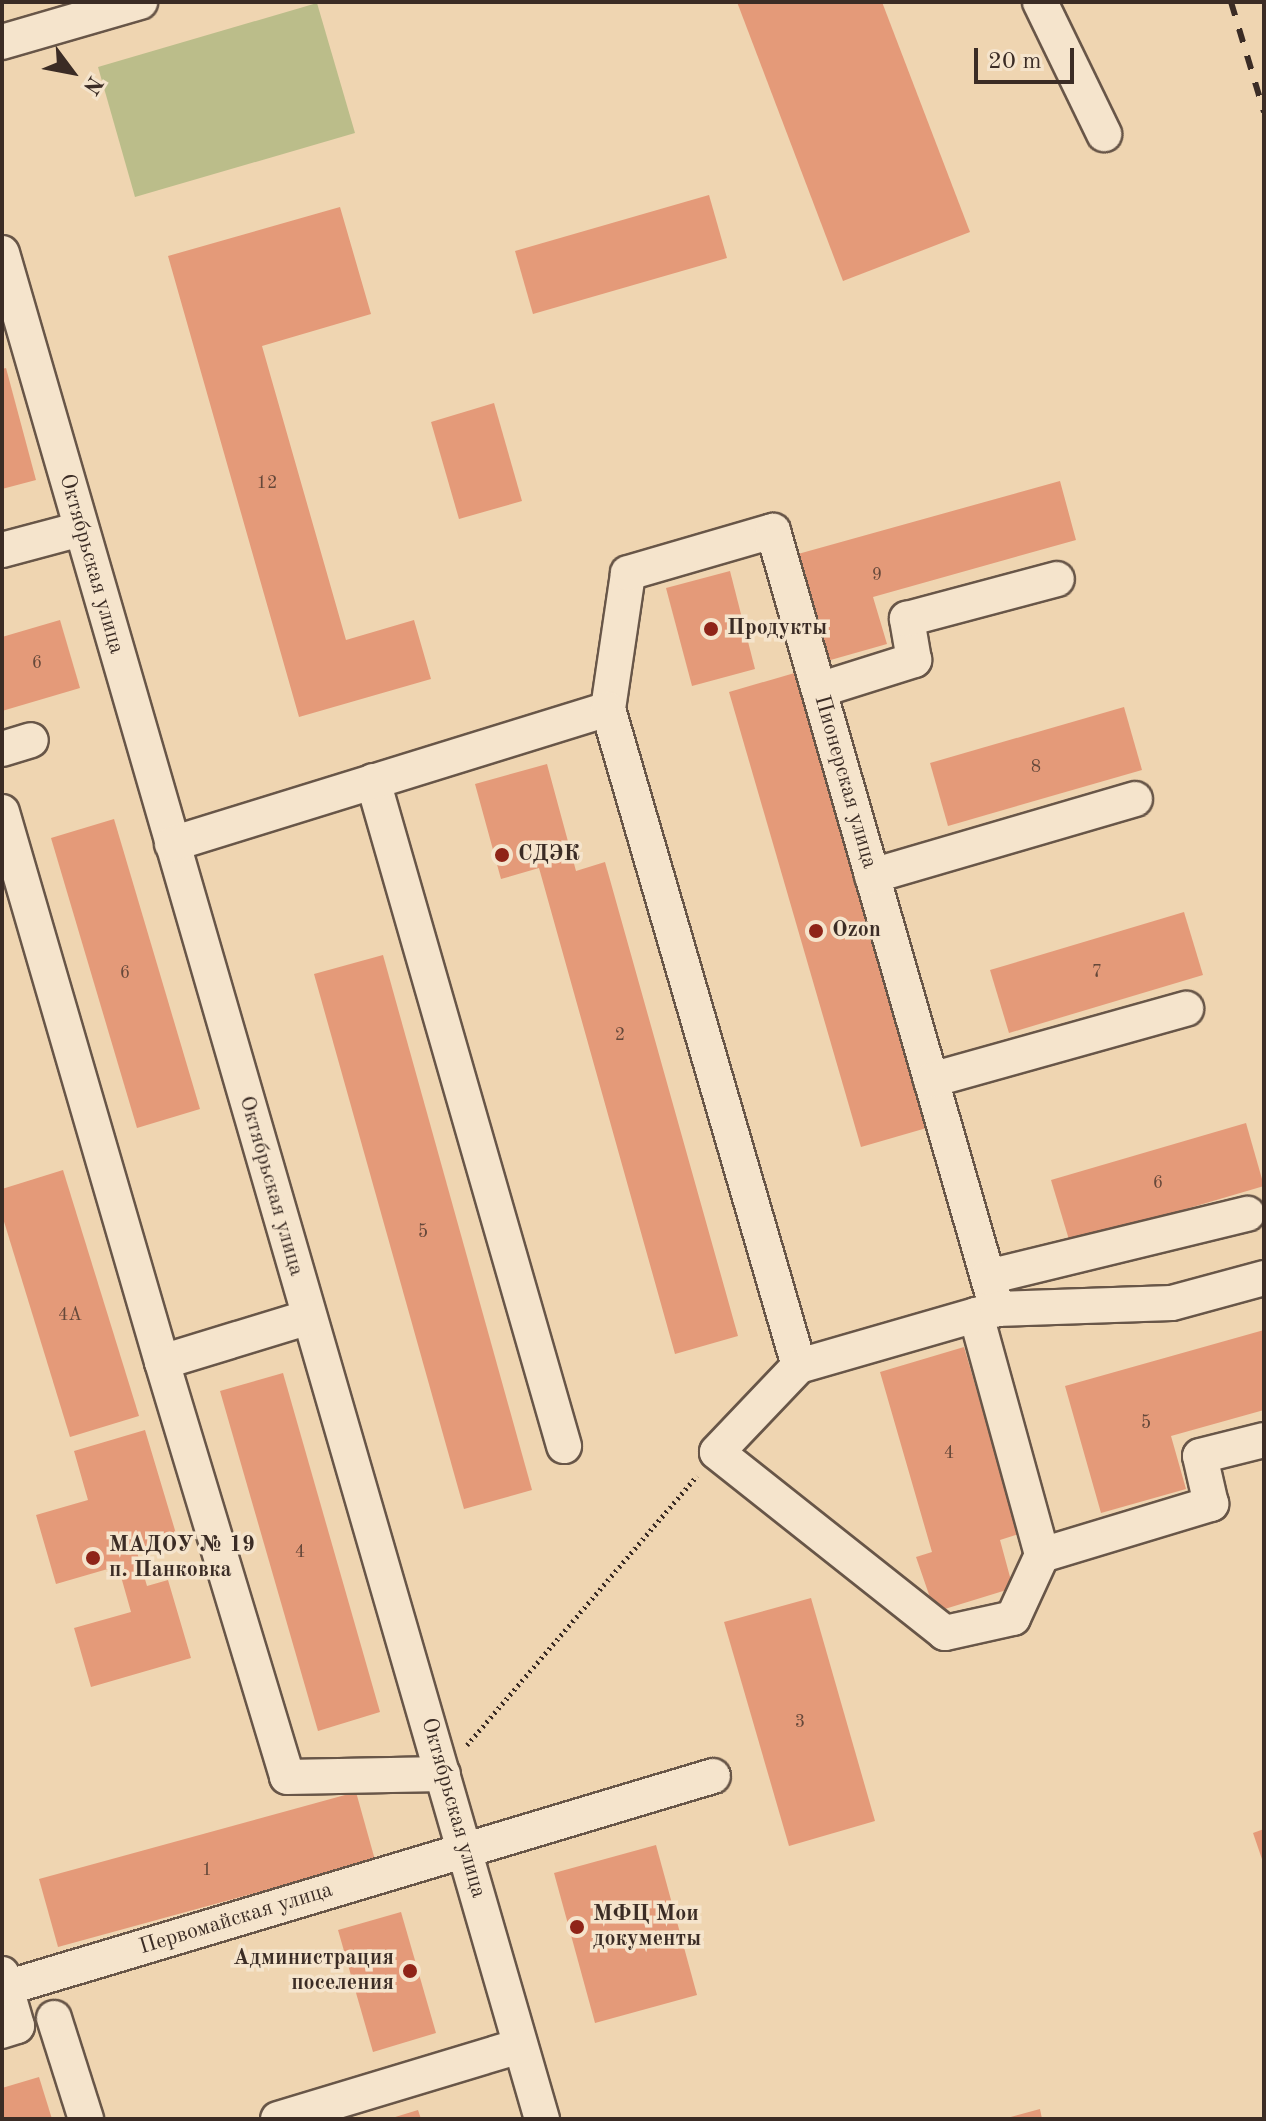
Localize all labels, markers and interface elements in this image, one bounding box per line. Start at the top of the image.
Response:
north arrow [32,32,112,112]
scale bar [978,32,1078,82]
text: 20 m [988,50,1042,74]
text: N [79,72,106,98]
street label: Октябрьская улица [53,471,129,657]
house number: 12 [257,472,277,494]
house number: 9 [872,564,882,586]
place label: Продукты [727,616,827,642]
marker: Продукты [702,620,720,638]
house number: 6 [32,652,42,674]
street label: Пионерская улица [808,692,882,872]
house number: 8 [1031,756,1041,778]
place label: СДЭК [518,842,580,868]
marker: СДЭК [493,846,511,864]
place label: Ozon [832,918,881,944]
marker: Ozon [807,922,825,940]
house number: 7 [1092,961,1102,983]
house number: 6 [120,962,130,984]
house number: 2 [615,1024,625,1046]
street label: Октябрьская улица [233,1093,309,1279]
house number: 6 [1153,1172,1163,1194]
house number: 5 [418,1221,428,1243]
house number: 4А [58,1304,82,1326]
house number: 5 [1141,1412,1151,1434]
house number: 4 [944,1442,954,1464]
place label: МАДОУ № 19 п. Панковка [109,1532,255,1584]
house number: 4 [295,1541,305,1563]
marker: МАДОУ № 19 п. Панковка [84,1549,102,1567]
house number: 3 [795,1711,805,1733]
street label: Октябрьская улица [415,1715,491,1901]
house number: 1 [202,1859,212,1881]
street label: Первомайская улица [136,1877,336,1961]
place label: МФЦ Мои документы [593,1901,701,1952]
marker: МФЦ Мои документы [568,1918,586,1936]
place label: Администрация поселения [233,1945,394,1996]
marker: Администрация поселения [401,1962,419,1980]

